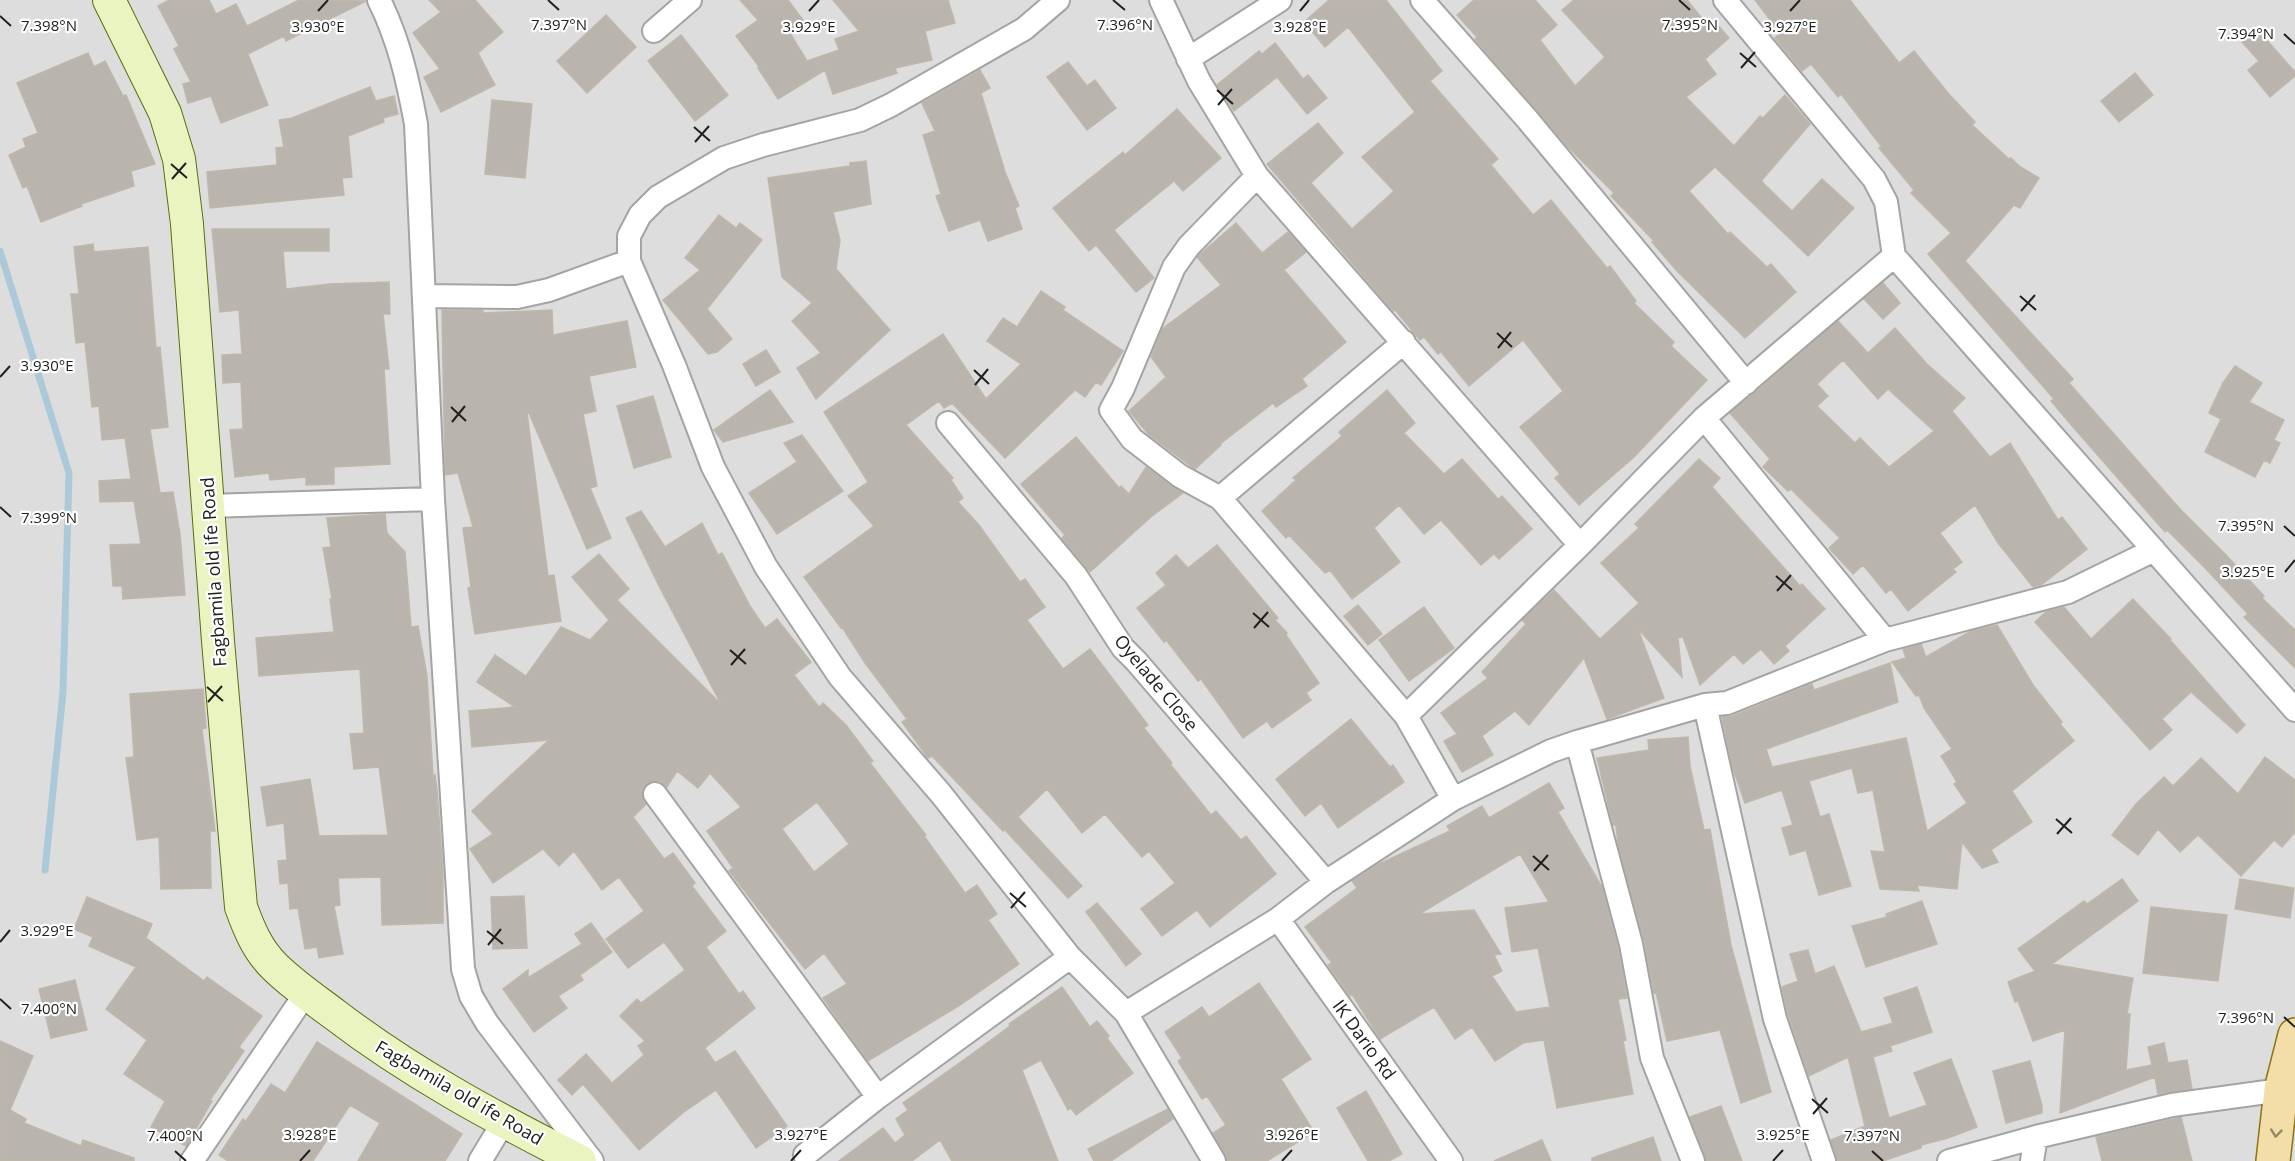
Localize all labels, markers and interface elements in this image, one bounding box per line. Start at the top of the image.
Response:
text: 7.397°N [531,14,587,34]
text: 7.396°N [1097,14,1153,34]
text: 7.395°N [1662,14,1718,34]
text: 7.398°N [21,15,77,35]
text: 3.930°E [291,16,345,36]
text: 3.929°E [782,16,836,36]
text: 3.928°E [1273,16,1327,36]
text: 3.927°E [1763,16,1817,36]
text: 7.394°N [2218,23,2274,43]
text: 3.930°E [20,355,74,375]
street label: Fagbamila old ife Road [194,477,232,668]
text: 7.399°N [21,507,77,527]
text: 7.395°N [2218,515,2274,535]
text: 3.925°E [2221,561,2275,581]
street label: Oyelade Close [1109,629,1204,736]
text: 3.929°E [20,920,74,940]
street label: IK Dario Rd [1328,995,1402,1084]
text: 7.400°N [21,998,77,1018]
text: 7.396°N [2218,1007,2274,1027]
street label: Fagbamila old ife Road [371,1034,548,1150]
text: 3.928°E [283,1124,337,1144]
text: 3.927°E [774,1124,828,1144]
text: 3.926°E [1265,1124,1319,1144]
text: 3.925°E [1756,1124,1810,1144]
text: 7.400°N [147,1125,203,1145]
text: 7.397°N [1844,1125,1900,1145]
one-way arrow [2270,1129,2283,1138]

